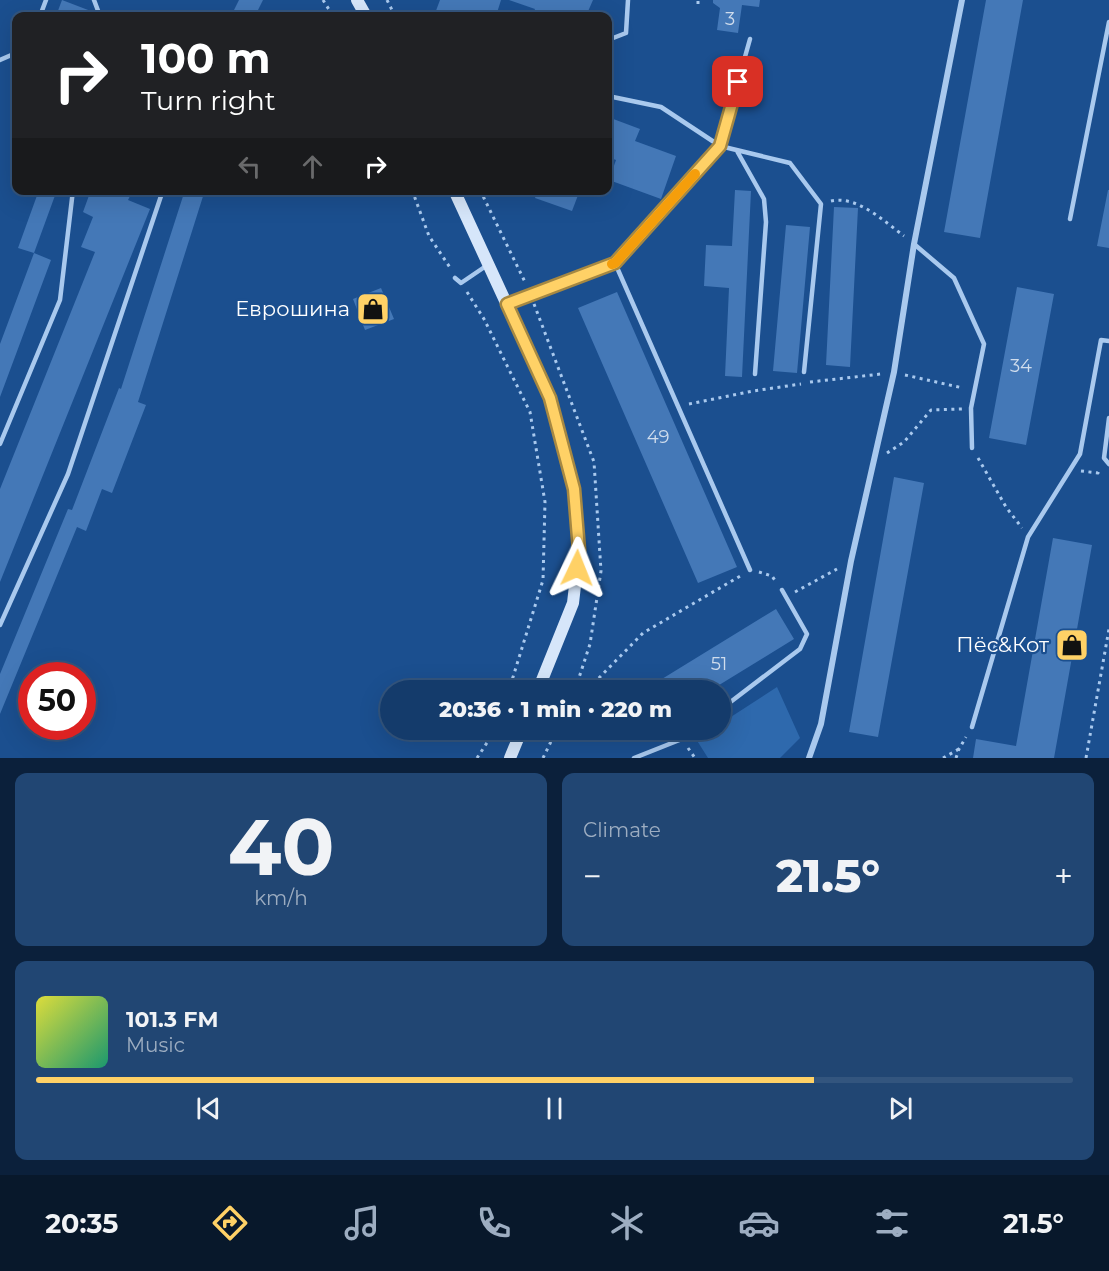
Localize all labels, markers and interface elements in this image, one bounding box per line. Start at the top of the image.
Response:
house number: 3 [725,8,735,30]
text: 100 m [141,32,270,84]
icon: right [42,36,120,114]
pin [712,56,763,107]
icon: arrive [721,65,754,98]
text: Turn right [141,84,276,117]
icon: left [233,150,266,183]
icon: ahead [296,150,329,183]
icon: right [359,150,392,183]
shop icon: Еврошина [355,291,391,327]
place label: Еврошина [235,296,350,321]
house number: 34 [1010,355,1032,377]
house number: 49 [647,426,669,448]
position arrow [545,536,609,600]
shop icon: Пёс&Кот [1054,627,1090,663]
place label: Пёс&Кот [956,632,1049,657]
house number: 51 [711,653,727,675]
speed limit sign: 50 [18,662,96,740]
text: 20:36 · 1 min · 220 m [439,696,672,723]
text: 40 [228,799,334,895]
text: Climate [583,818,661,842]
text: 21.5° [776,848,880,903]
text: − [583,856,602,896]
text: + [1054,856,1073,896]
text: km/h [254,886,308,910]
text: 101.3 FM [126,1006,218,1033]
text: Music [126,1033,185,1057]
icon: previous [192,1092,225,1125]
icon: pause [538,1092,571,1125]
icon: next [884,1092,917,1125]
icon: directions [209,1202,251,1244]
icon: music [341,1202,383,1244]
icon: phone [473,1202,515,1244]
icon: climate [606,1202,648,1244]
icon: car [738,1202,780,1244]
icon: filters [871,1202,913,1244]
text: 20:35 [45,1207,118,1240]
text: 21.5° [1003,1207,1064,1240]

